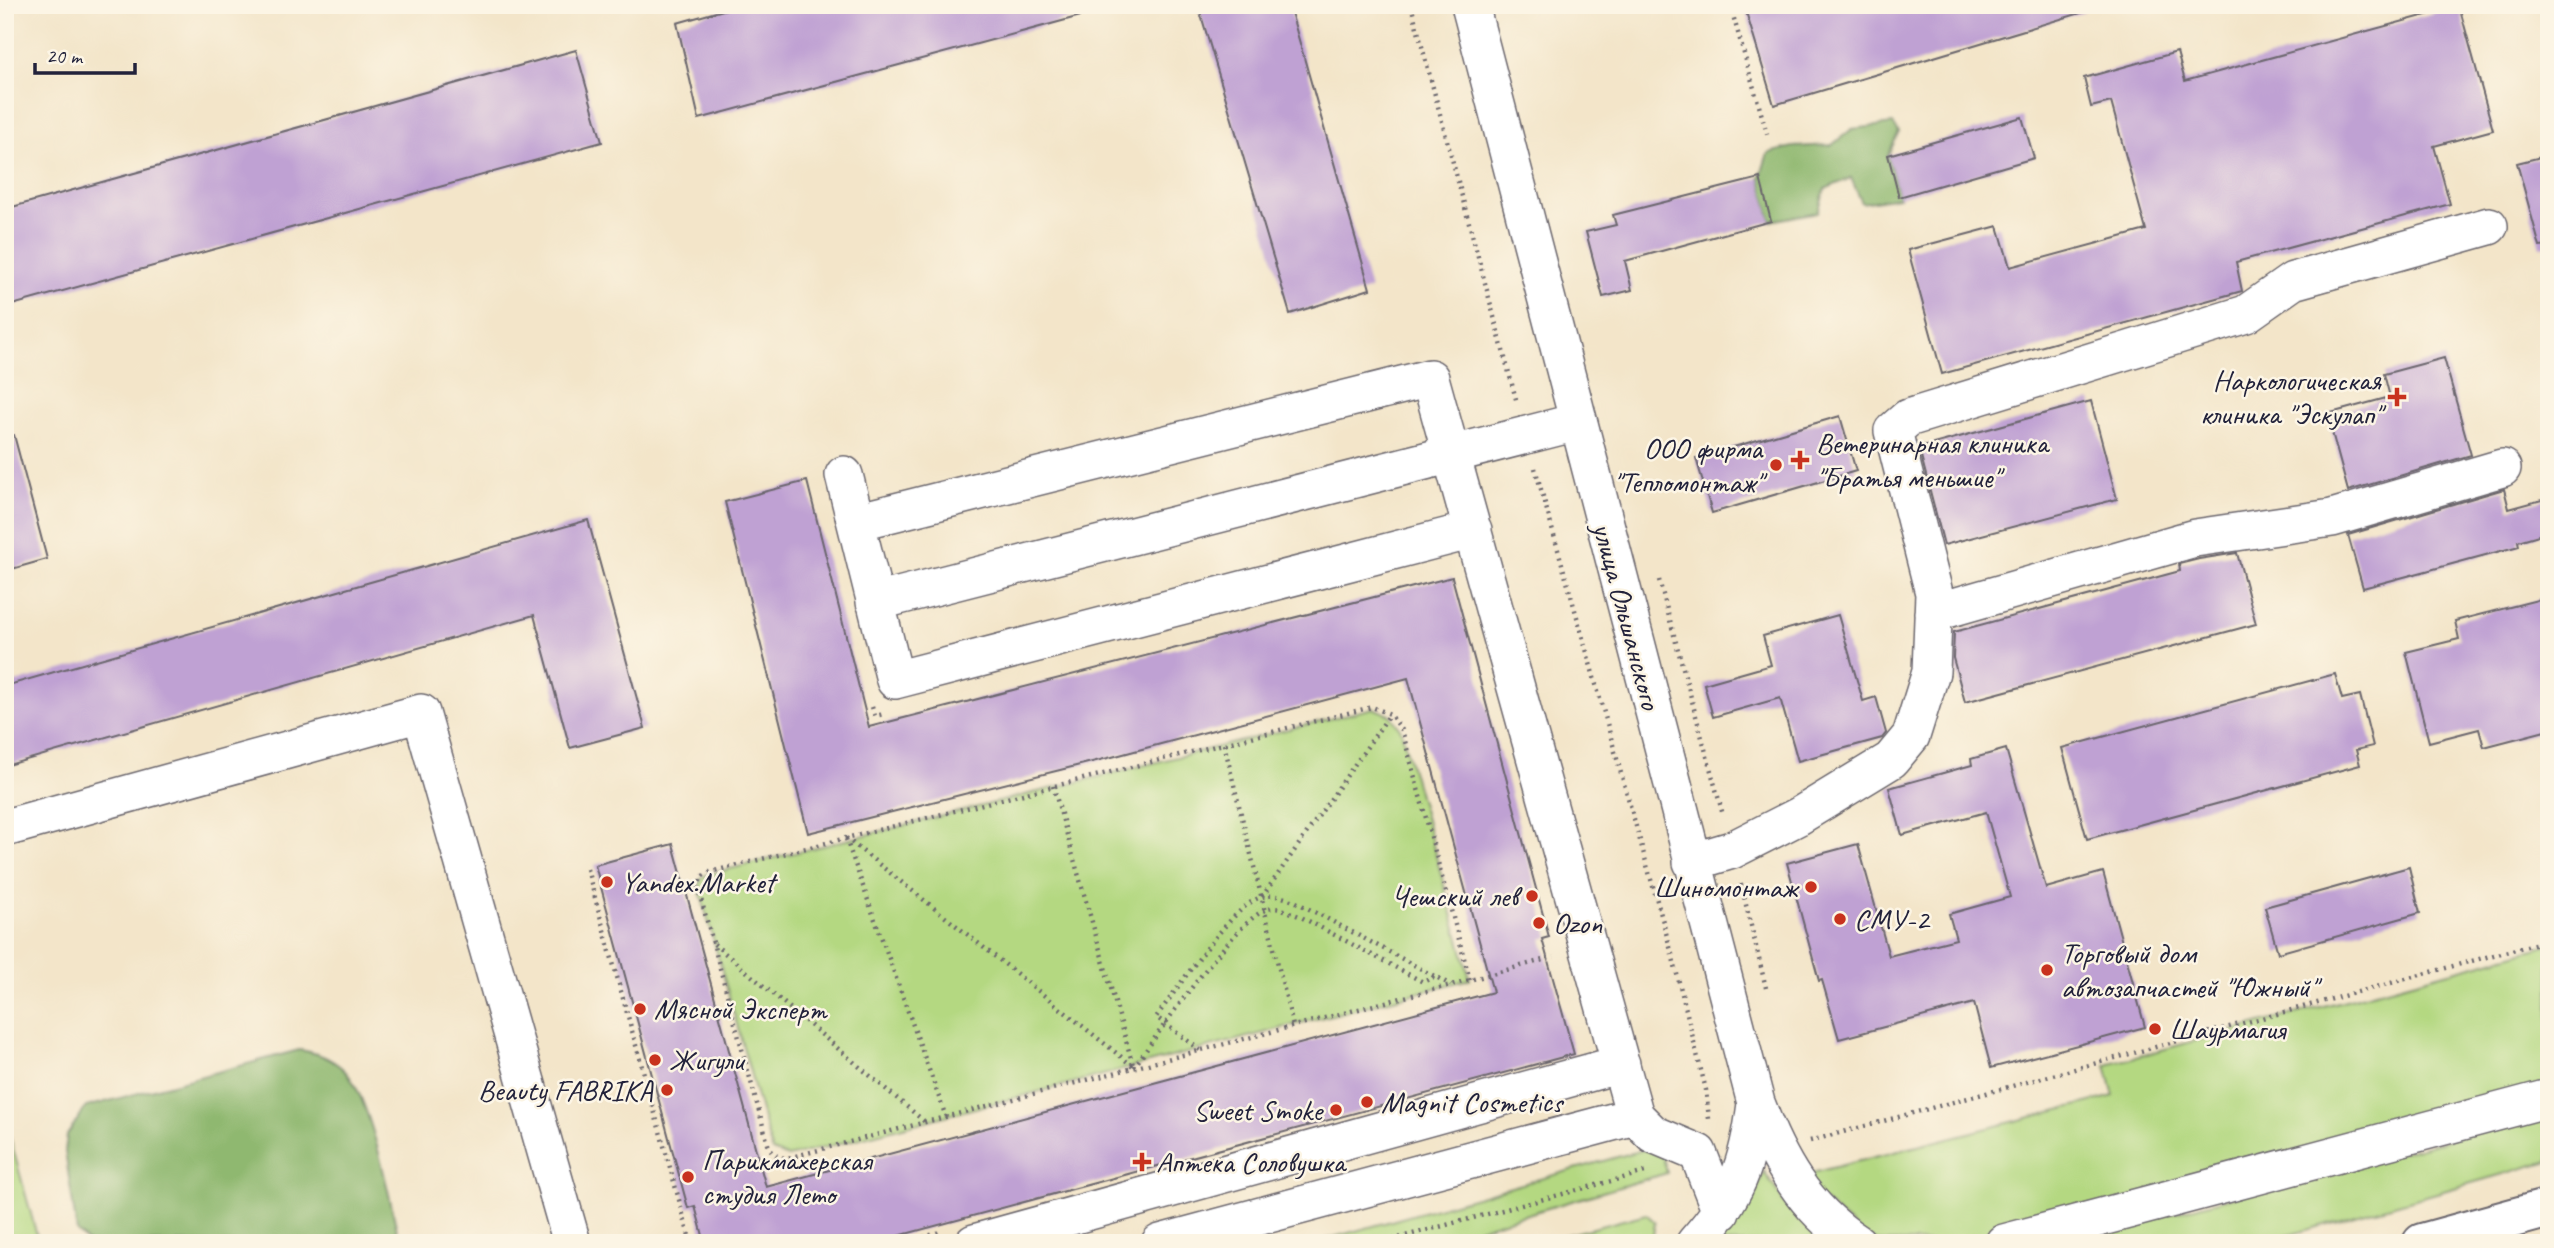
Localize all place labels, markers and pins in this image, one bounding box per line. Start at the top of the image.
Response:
place label: Наркологическая клиника "Эскулап" [2200,361,2387,433]
marker: Наркологическая клиника "Эскулап" [2387,387,2407,407]
place label: Ветеринарная клиника "Братья меньшие" [1816,424,2051,496]
place label: ООО фирма "Тепломонтаж" [1613,429,1768,501]
marker: Ветеринарная клиника "Братья меньшие" [1790,450,1810,470]
marker: ООО фирма "Тепломонтаж" [1768,457,1784,473]
place label: Yandex.Market [621,863,779,901]
place label: Шиномонтаж [1654,868,1800,906]
marker: Yandex.Market [599,874,615,890]
place label: Чешский лев [1391,877,1523,915]
marker: Шиномонтаж [1803,879,1819,895]
marker: Чешский лев [1524,888,1540,904]
place label: СМУ-2 [1854,900,1931,938]
place label: Ozon [1553,904,1603,942]
marker: СМУ-2 [1832,911,1848,927]
marker: Ozon [1531,915,1547,931]
place label: Торговый дом автозапчастей "Южный" [2061,934,2323,1006]
marker: Торговый дом автозапчастей "Южный" [2039,962,2055,978]
place label: Мясной Эксперт [654,990,828,1028]
marker: Мясной Эксперт [632,1001,648,1017]
place label: Шаурмагия [2169,1010,2288,1048]
marker: Шаурмагия [2147,1021,2163,1037]
place label: Жигули [669,1041,745,1079]
marker: Жигули [647,1052,663,1068]
place label: Beauty FABRIKA [478,1071,654,1109]
marker: Beauty FABRIKA [659,1082,675,1098]
place label: Magnit Cosmetics [1381,1083,1565,1121]
place label: Sweet Smoke [1193,1091,1324,1129]
marker: Magnit Cosmetics [1359,1094,1375,1110]
marker: Sweet Smoke [1328,1102,1344,1118]
place label: Парикмаxерская студия Лето [702,1141,874,1213]
place label: Аптека Соловушка [1156,1143,1347,1181]
marker: Аптека Соловушка [1134,1154,1150,1170]
marker: Парикмаxерская студия Лето [680,1169,696,1185]

